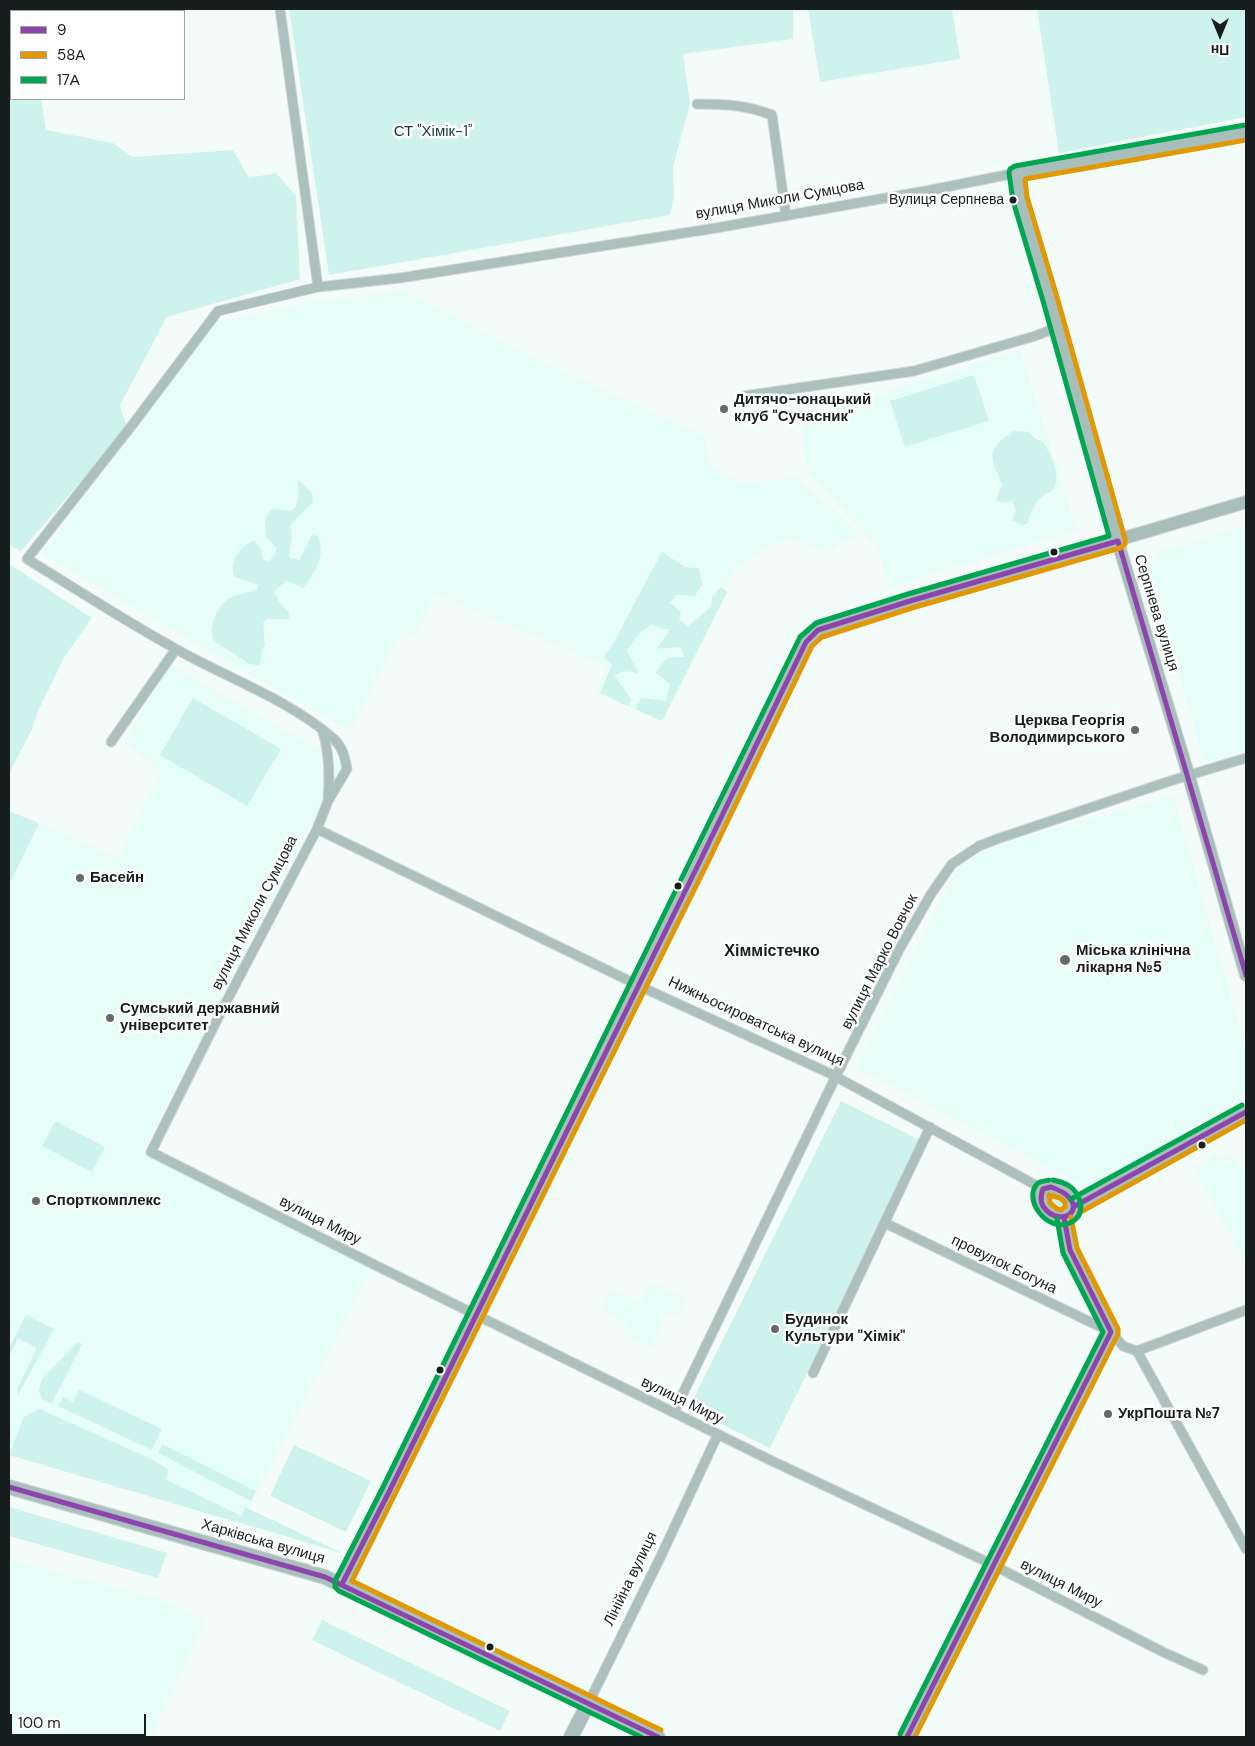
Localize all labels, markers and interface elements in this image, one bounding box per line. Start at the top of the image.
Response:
legend [10,10,185,100]
north arrow [1195,10,1245,60]
text: 9 [57,20,66,40]
text: Пн [1211,41,1229,59]
text: 58А [57,45,85,65]
text: 17А [57,70,80,90]
park label: СТ "Хімік-1" [394,123,472,141]
street label: вулиця Миколи Сумцова [694,176,866,224]
place label: Вулиця Серпнева [889,192,1004,208]
marker: Вулиця Серпнева [1008,195,1018,205]
place label: Дитячо-юнацький клуб "Сучасник" [734,391,871,426]
marker: Дитячо-юнацький клуб "Сучасник" [718,403,730,415]
unlabelled marker [1049,547,1059,557]
street label: Серпнева вулиця [1130,552,1182,674]
place label: Церква Георгія Володимирського [990,712,1125,747]
marker: Церква Георгія Володимирського [1129,724,1141,736]
street label: вулиця Миколи Сумцова [208,833,302,993]
place label: Басейн [90,869,144,887]
marker: Басейн [74,872,86,884]
unlabelled marker [673,881,683,891]
street label: вулиця Марко Вовчок [838,891,922,1033]
district label: Хіммістечко [724,942,820,962]
place label: Міська клінічна лікарня №5 [1076,942,1190,977]
marker: Міська клінічна лікарня №5 [1058,953,1072,967]
street label: Нижньосироватська вулиця [665,973,847,1071]
place label: Сумський державний університет [120,1000,280,1035]
marker: Сумський державний університет [104,1012,116,1024]
unlabelled marker [1197,1140,1207,1150]
place label: Спорткомплекс [46,1192,161,1210]
street label: вулиця Миру [276,1193,364,1249]
marker: Спорткомплекс [30,1195,42,1207]
street label: провулок Богуна [948,1232,1060,1298]
place label: Будинок Культури "Хімік" [785,1311,905,1346]
marker: Будинок Культури "Хімік" [769,1323,781,1335]
unlabelled marker [435,1365,445,1375]
street label: вулиця Миру [638,1373,726,1429]
place label: УкрПошта №7 [1118,1405,1220,1423]
marker: УкрПошта №7 [1102,1408,1114,1420]
street label: Харківська вулиця [199,1516,327,1568]
street label: Лінійна вулиця [600,1529,662,1629]
street label: вулиця Миру [1017,1556,1105,1612]
unlabelled marker [485,1642,495,1652]
scale bar [12,1704,149,1736]
text: 100 m [18,1713,61,1733]

